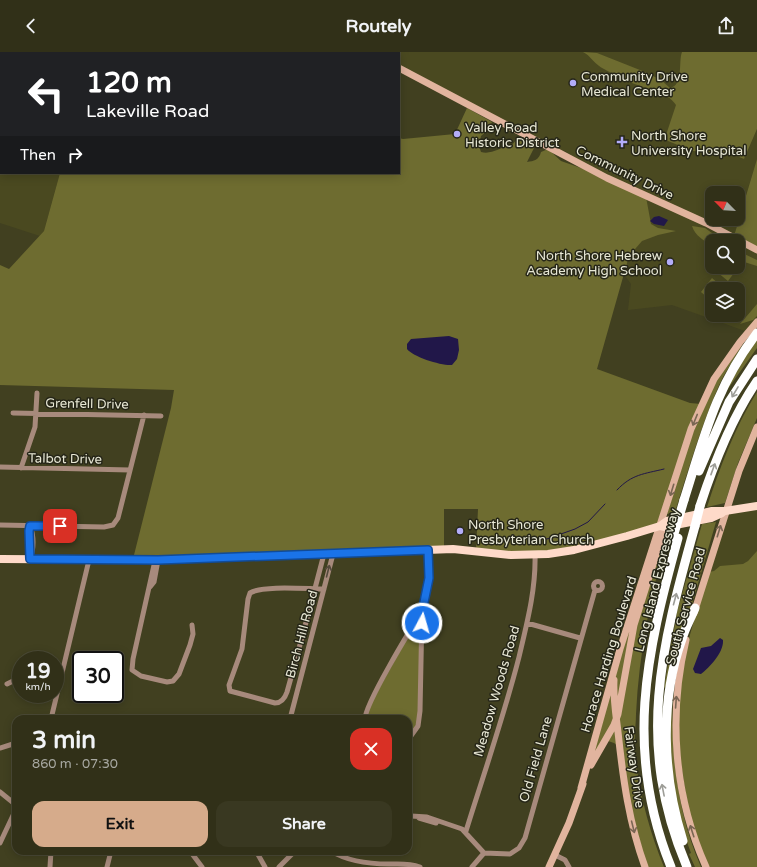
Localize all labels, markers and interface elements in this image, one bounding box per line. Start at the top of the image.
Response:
icon: back [20,15,42,37]
text: Routely [346,15,411,37]
icon: share [715,15,737,37]
text: 120 m [86,66,172,100]
icon: left [20,68,72,120]
place label: Community Drive Medical Center [581,69,688,100]
marker: Community Drive Medical Center [568,78,578,88]
text: Lakeville Road [86,100,209,122]
place label: Valley Road Historic District [465,120,560,151]
place label: North Shore University Hospital [631,128,746,159]
marker: Valley Road Historic District [452,129,462,139]
marker: North Shore University Hospital [616,136,628,148]
street label: Community Drive [573,142,676,204]
icon: right [64,144,86,166]
text: Then [20,146,56,164]
north arrow [705,186,745,226]
map controls [705,186,745,322]
button: search [705,234,745,274]
place label: North Shore Hebrew Academy High School [526,248,662,279]
marker: North Shore Hebrew Academy High School [665,257,675,267]
button: layers [705,282,745,322]
one-way arrow [731,386,739,398]
street label: Grenfell Drive [45,395,129,413]
one-way arrow [690,413,698,425]
street label: Talbot Drive [28,450,102,468]
one-way arrow [709,464,717,476]
one-way arrow [667,484,675,496]
street label: Long Island Expressway [631,507,683,654]
pin [43,509,77,543]
icon: arrive [49,515,71,537]
place label: North Shore Presbyterian Church [468,517,594,548]
one-way arrow [716,525,724,537]
marker: North Shore Presbyterian Church [455,526,465,536]
street label: South Service Road [663,546,709,667]
one-way arrow [325,565,333,578]
street label: Horace Harding Boulevard [578,574,640,734]
street label: Birch Hill Road [283,588,321,680]
one-way arrow [671,593,679,606]
position arrow [401,602,443,644]
street label: Meadow Woods Road [471,624,523,759]
speed limit sign: 30 [72,651,124,703]
text: 19 [25,660,51,684]
text: km/h [25,681,51,693]
one-way arrow [673,696,680,709]
street label: Old Field Lane [516,715,556,804]
street label: Fairway Drive [620,725,648,809]
text: 3 min [32,726,96,755]
button: close [350,728,392,770]
text: 860 m · 07:30 [32,756,118,772]
one-way arrow [659,784,667,797]
button: Exit [32,801,208,847]
button: Share [216,801,392,847]
one-way arrow [629,820,637,833]
one-way arrow [688,824,695,837]

